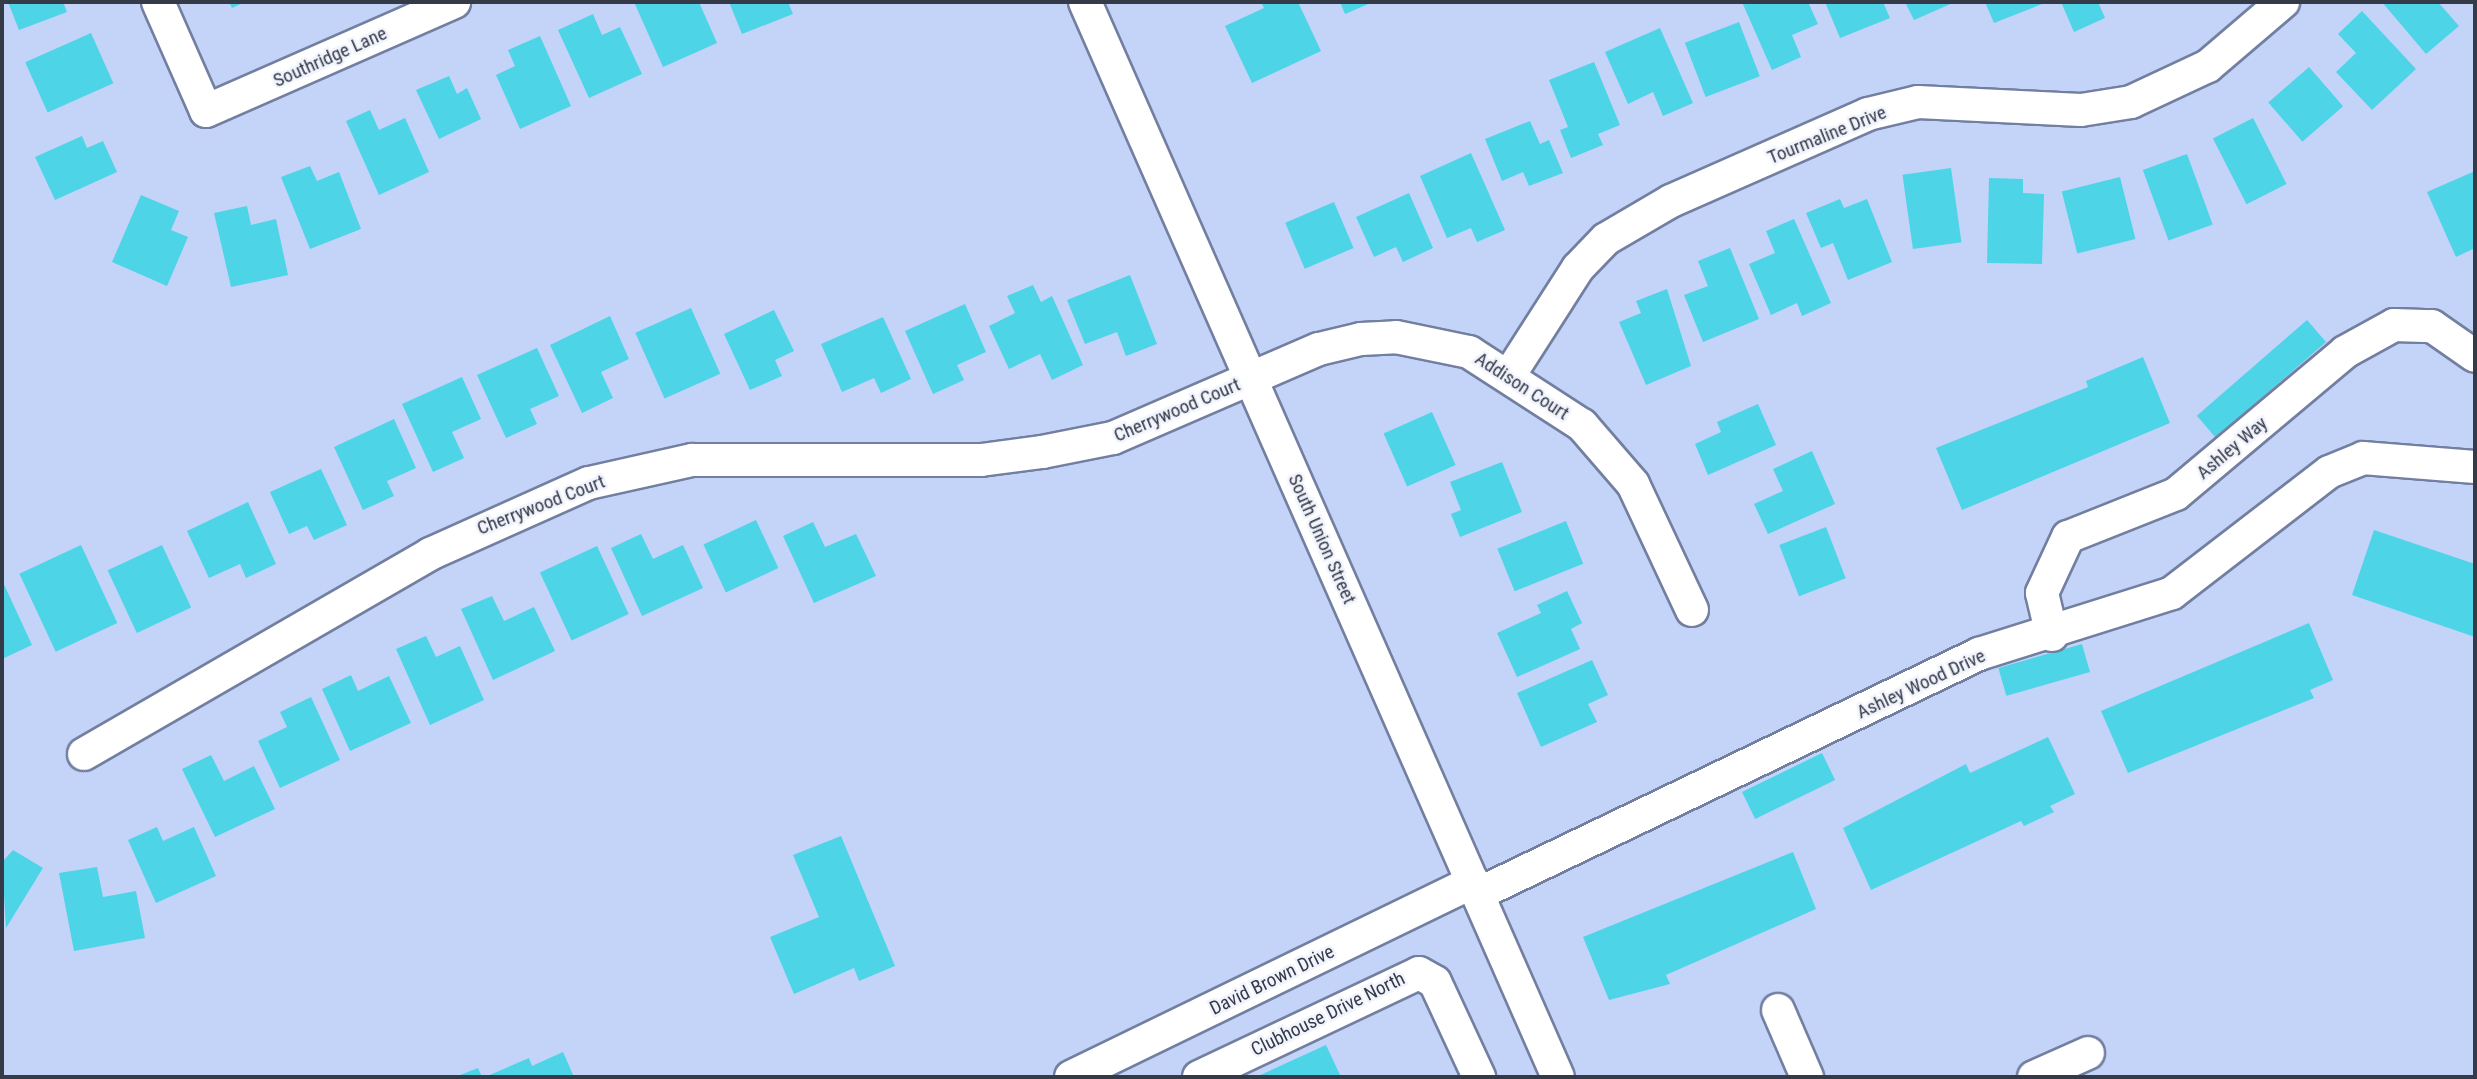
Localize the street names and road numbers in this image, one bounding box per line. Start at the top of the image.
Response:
street label: Southridge Lane [270,22,390,92]
street label: Tourmaline Drive [1764,101,1890,169]
street label: Addison Court [1471,347,1573,425]
street label: Cherrywood Court [1110,373,1244,447]
street label: Ashley Way [2192,412,2272,484]
street label: Cherrywood Court [474,470,608,540]
street label: South Union Street [1283,471,1361,607]
street label: Ashley Wood Drive [1853,644,1989,724]
street label: David Brown Drive [1206,940,1338,1020]
street label: Clubhouse Drive North [1247,967,1409,1061]

